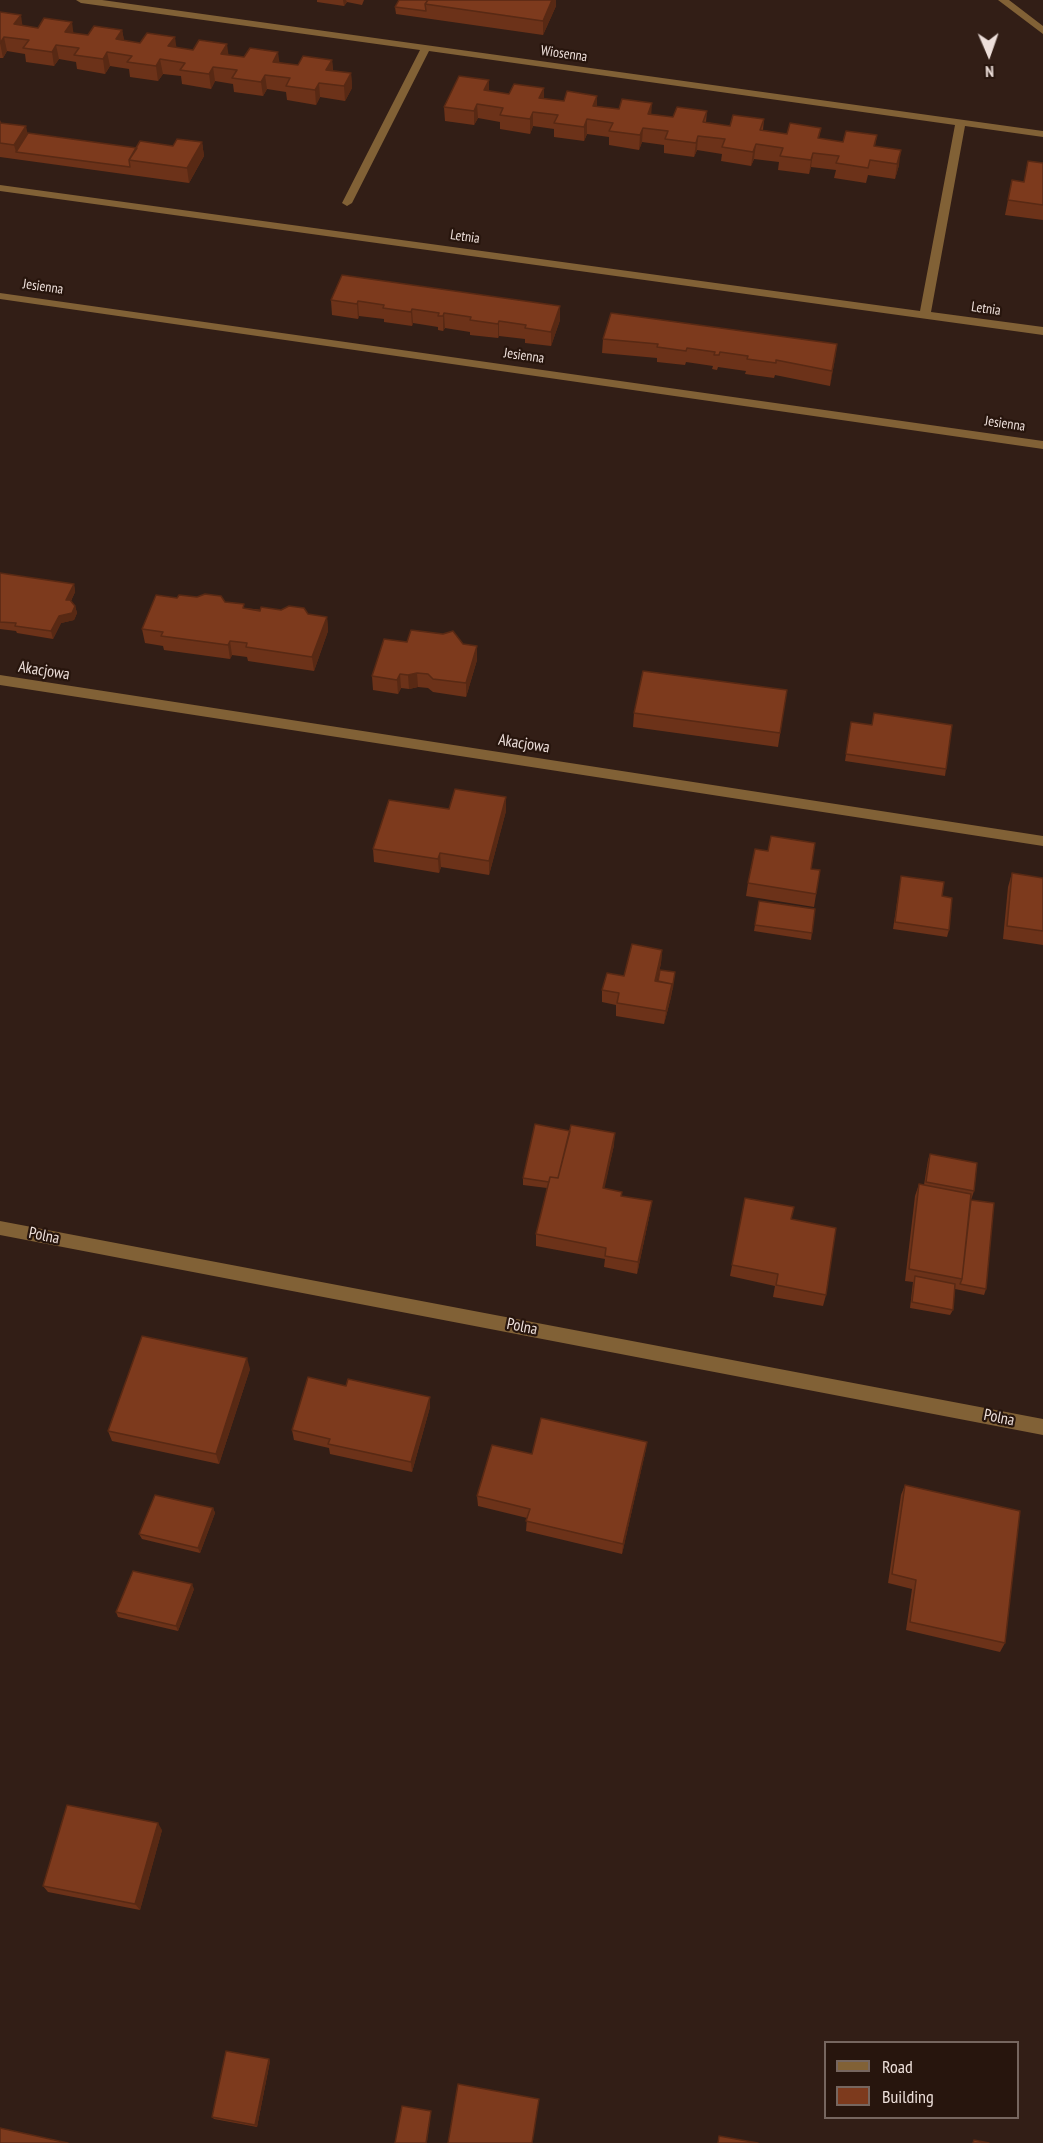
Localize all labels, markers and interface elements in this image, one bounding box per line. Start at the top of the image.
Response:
north arrow [959,24,1019,84]
street label: Wiosenna [540,42,588,66]
text: N [985,62,994,82]
street label: Letnia [449,227,481,247]
street label: Jesienna [22,276,64,298]
street label: Letnia [970,299,1002,319]
street label: Jesienna [503,345,545,367]
street label: Jesienna [984,413,1026,435]
street label: Akacjowa [17,657,71,685]
street label: Akacjowa [497,730,551,758]
street label: Polna [27,1224,61,1248]
street label: Polna [505,1315,539,1339]
street label: Polna [982,1406,1016,1430]
legend [824,2041,1019,2119]
text: Road [882,2055,913,2078]
text: Building [882,2085,934,2108]

